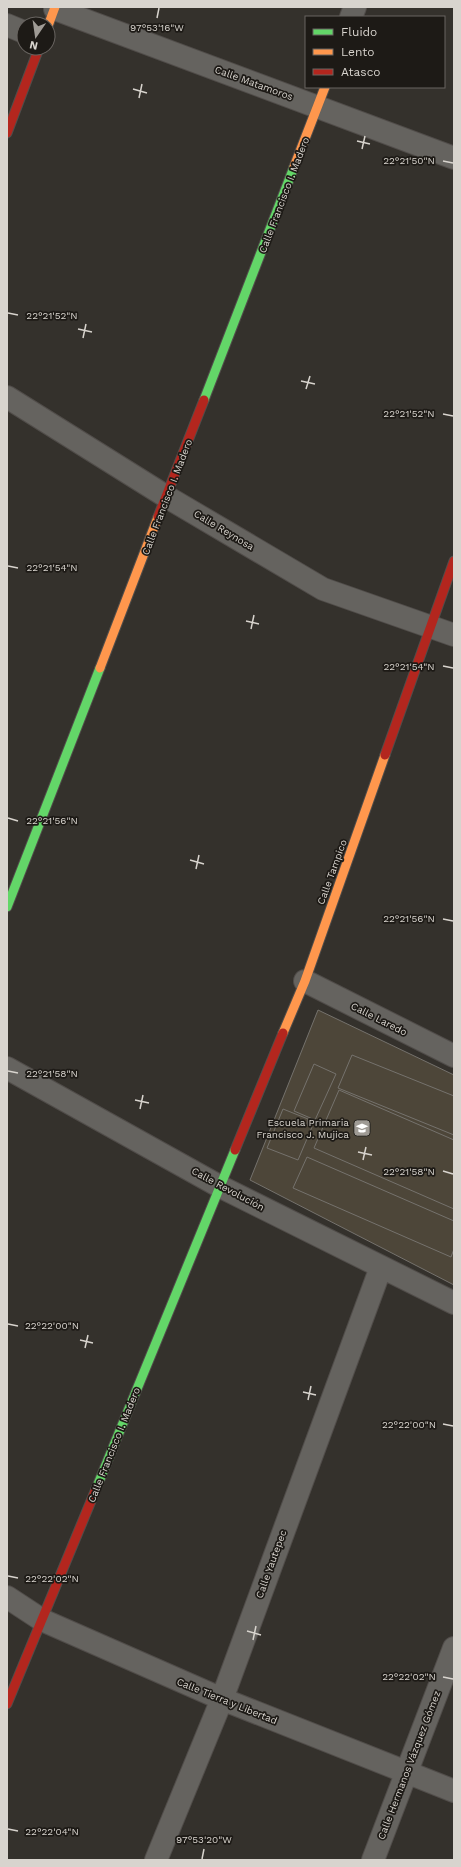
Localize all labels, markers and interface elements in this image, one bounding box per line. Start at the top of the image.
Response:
north arrow [16,16,56,56]
legend [305,16,445,88]
text: 97°53'16"W [130,22,184,33]
text: Fluido [341,25,377,39]
text: N [28,38,39,53]
text: Lento [341,45,375,59]
street label: Calle Matamoros [213,64,295,102]
text: Atasco [341,65,381,79]
street label: Calle Francisco I. Madero [257,136,311,254]
text: 22°21'50"N [383,155,435,166]
text: 22°21'52"N [26,310,78,321]
text: 22°21'52"N [383,408,435,419]
street label: Calle Francisco I. Madero [140,438,194,556]
street label: Calle Reynosa [192,508,256,552]
text: 22°21'54"N [26,562,78,573]
text: 22°21'54"N [383,661,435,672]
text: 22°21'56"N [26,815,78,826]
street label: Calle Tampico [315,838,349,906]
text: 22°21'56"N [383,913,435,924]
street label: Calle Laredo [349,1000,409,1038]
text: 22°21'58"N [26,1068,78,1079]
place label: Escuela Primaria Francisco J. Mujica [257,1117,349,1140]
school or university icon: Escuela Primaria Francisco J. Mujica [352,1118,372,1138]
street label: Calle Revolución [190,1165,266,1213]
text: 22°21'58"N [383,1166,435,1177]
text: 22°22'00"N [25,1320,79,1331]
street label: Calle Francisco I. Madero [86,1386,142,1504]
text: 22°22'00"N [382,1419,436,1430]
street label: Calle Yautepec [254,1528,289,1600]
text: 22°22'02"N [25,1573,79,1584]
text: 22°22'02"N [382,1671,436,1682]
street label: Calle Tierra y Libertad [175,1676,279,1726]
street label: Calle Hermanos Vázquez Gómez [376,1689,442,1841]
text: 22°22'04"N [25,1826,79,1837]
text: 97°53'20"W [176,1834,232,1845]

